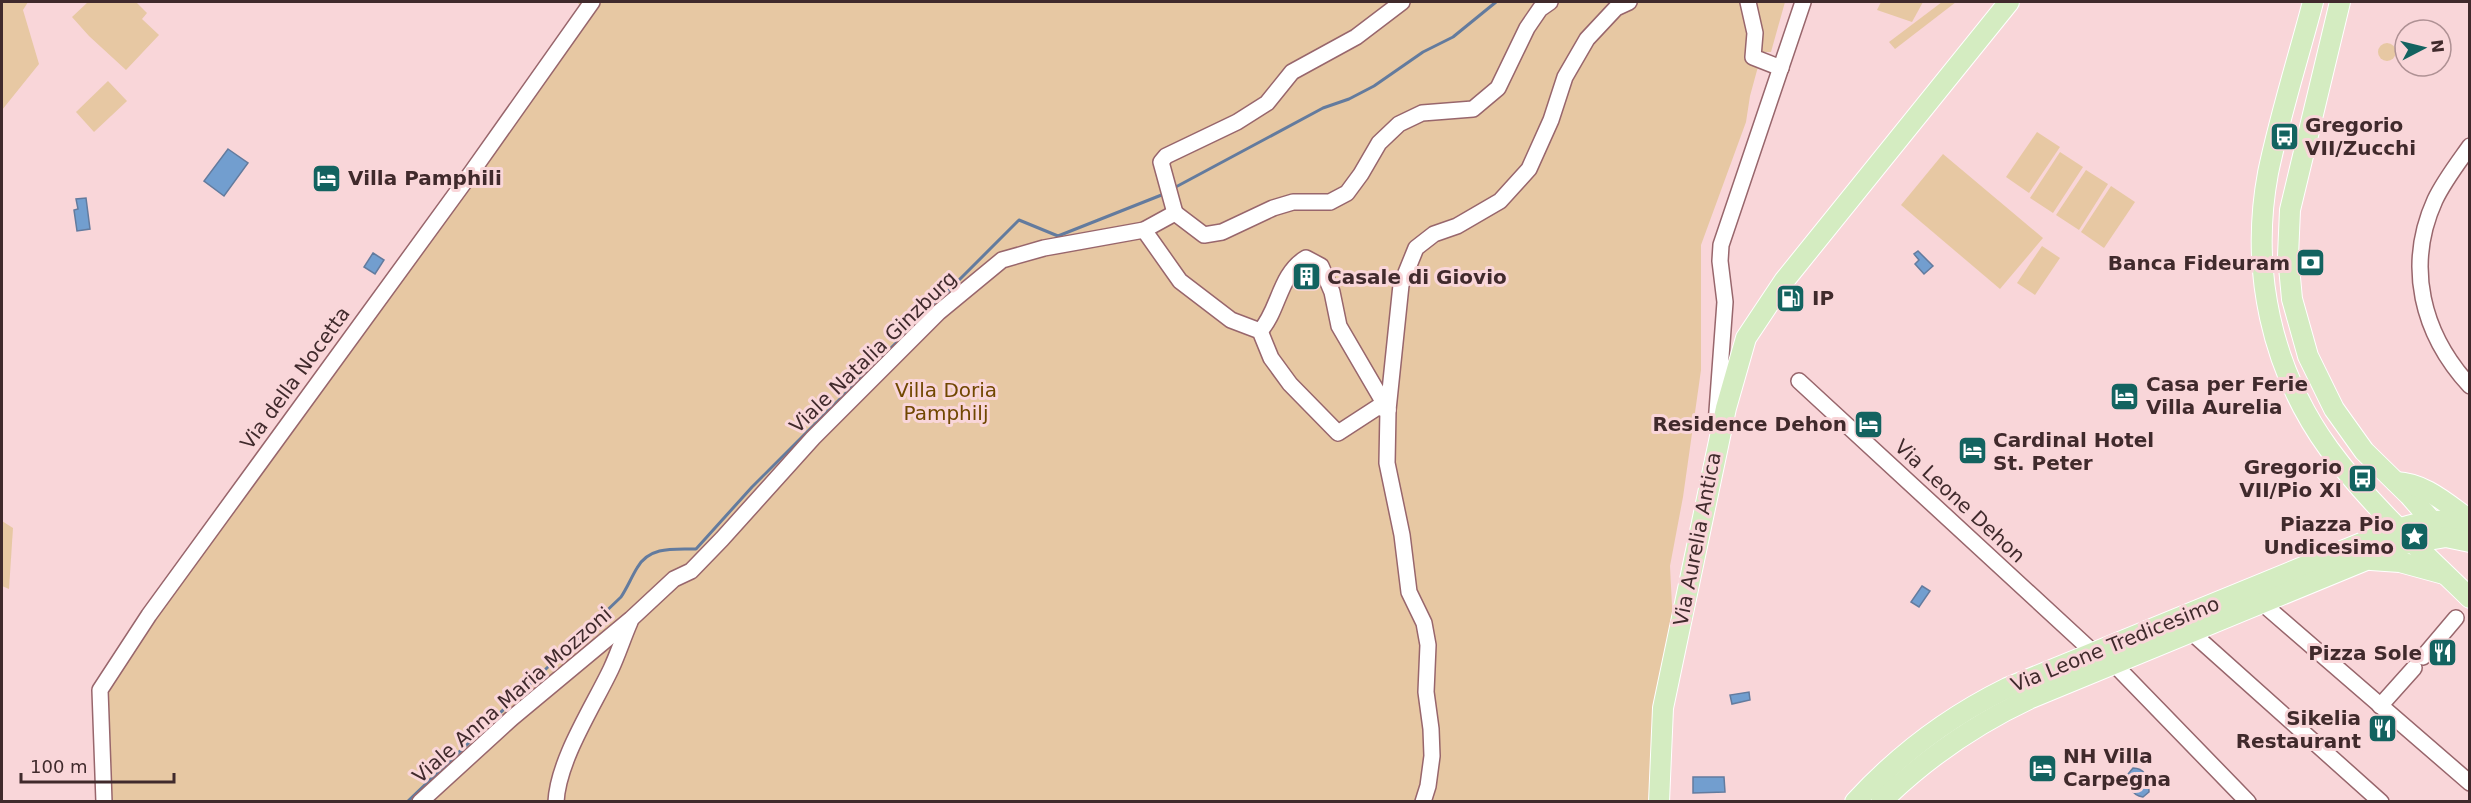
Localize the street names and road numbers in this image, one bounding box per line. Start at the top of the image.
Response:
street label: Viale Natalia Ginzburg [785,266,961,438]
street label: Via della Nocetta [235,302,355,454]
street label: Via Leone Dehon [1890,434,2030,568]
street label: Via Aurelia Antica [1668,450,1726,628]
street label: Via Leone Tredicesimo [2007,591,2223,697]
street label: Viale Anna Maria Mozzoni [408,602,616,788]

